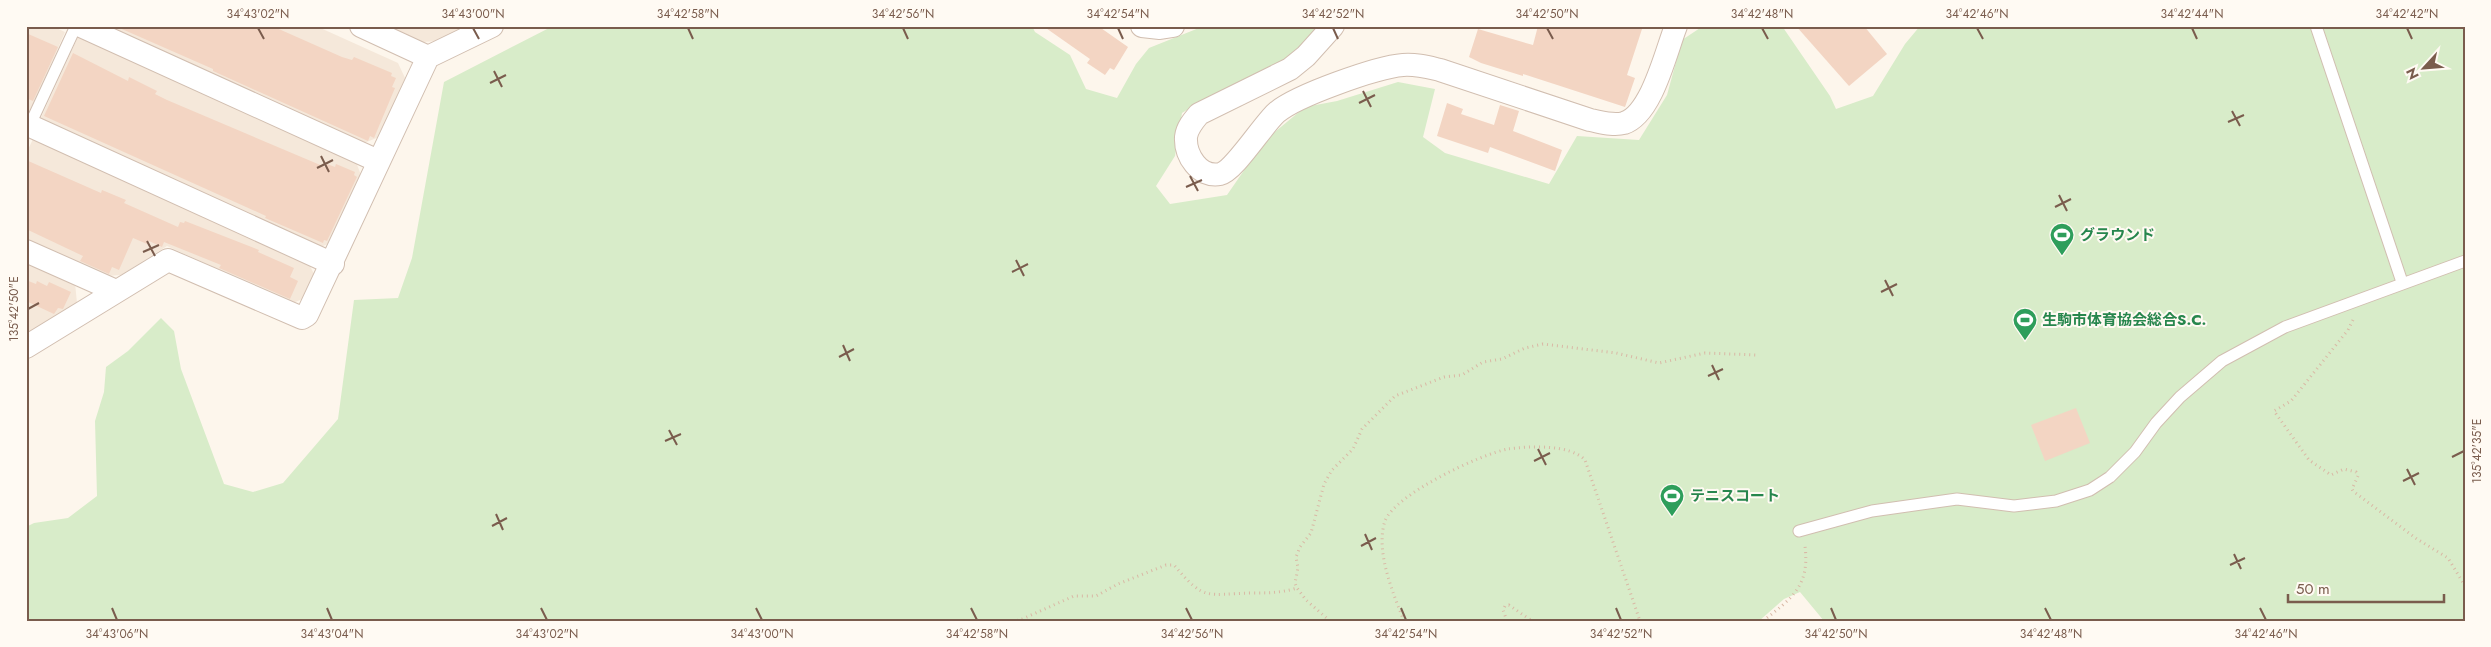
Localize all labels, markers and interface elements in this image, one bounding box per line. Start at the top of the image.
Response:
text: 34°43'02"N [227,5,289,23]
text: 34°43'00"N [441,5,505,23]
text: 34°42'58"N [657,5,719,23]
text: 34°42'56"N [872,5,934,23]
text: 34°42'54"N [1087,5,1149,23]
text: 34°42'52"N [1302,5,1364,23]
text: 34°42'50"N [1516,5,1578,23]
text: 34°42'48"N [1731,5,1793,23]
text: 34°42'46"N [1946,5,2008,23]
text: 34°42'44"N [2160,5,2224,23]
text: 34°42'42"N [2376,5,2438,23]
north arrow [2398,42,2448,92]
text: N [2401,64,2424,83]
sports icon: グラウンド [2049,222,2075,256]
place label: グラウンド [2080,224,2155,246]
text: 135°42'50"E [5,276,23,342]
sports icon: 生駒市体育協会総合S.C. [2012,307,2038,341]
place label: 生駒市体育協会総合S.C. [2042,309,2206,331]
text: 135°42'35"E [2468,419,2486,483]
sports icon: テニスコート [1659,483,1685,517]
place label: テニスコート [1690,485,1780,507]
scale bar [2288,572,2445,604]
text: 50 m [2296,578,2330,600]
text: 34°43'06"N [86,625,148,643]
text: 34°43'04"N [301,625,363,643]
text: 34°43'02"N [516,625,578,643]
text: 34°43'00"N [730,625,794,643]
text: 34°42'58"N [946,625,1008,643]
text: 34°42'56"N [1161,625,1223,643]
text: 34°42'54"N [1375,625,1437,643]
text: 34°42'52"N [1590,625,1652,643]
text: 34°42'50"N [1805,625,1867,643]
text: 34°42'48"N [2020,625,2082,643]
text: 34°42'46"N [2235,625,2297,643]

